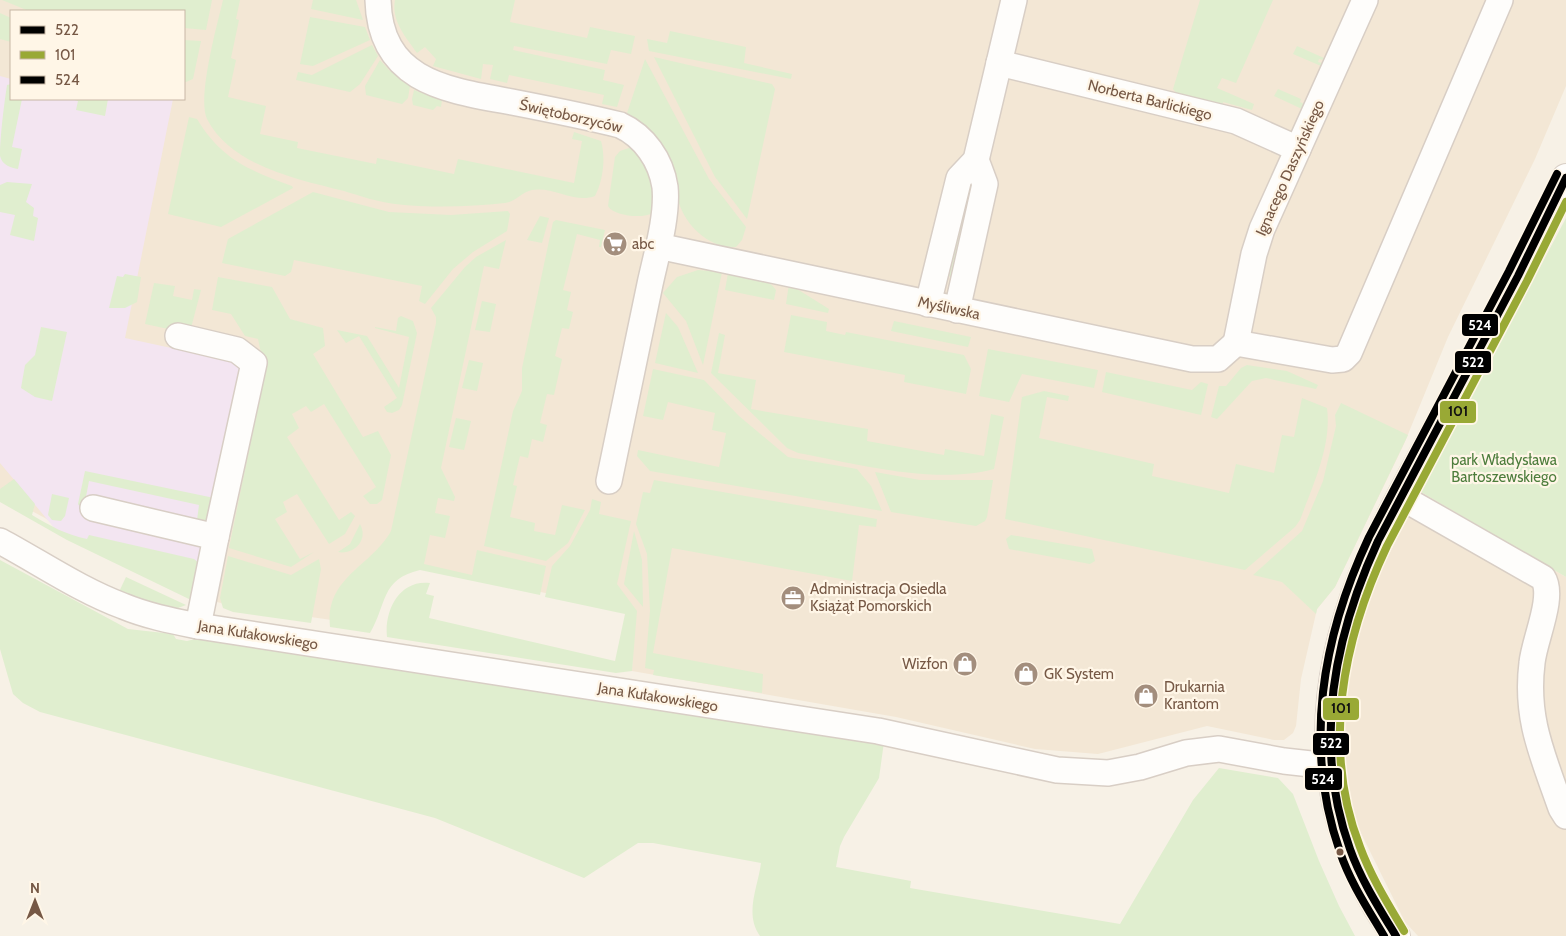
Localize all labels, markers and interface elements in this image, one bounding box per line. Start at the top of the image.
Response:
legend [10,10,185,100]
text: 522 [55,21,79,39]
text: 101 [55,46,75,64]
text: 524 [55,71,80,89]
street label: Norberta Barlickiego [1086,76,1214,124]
street label: Świętoborzyców [518,94,625,137]
street label: Ignacego Daszyńskiego [1252,97,1328,239]
supermarket icon: abc [602,231,628,257]
place label: abc [632,235,655,253]
street label: Myśliwska [916,293,983,324]
line badge: 524 [1461,313,1499,337]
text: 524 [1468,316,1492,334]
line badge: 522 [1454,350,1492,374]
text: 522 [1462,353,1484,371]
line badge: 101 [1439,400,1477,424]
text: 101 [1448,402,1468,420]
park label: park Władysława Bartoszewskiego [1451,451,1558,486]
place label: Administracja Osiedla Książąt Pomorskich [810,580,947,615]
office icon: Administracja Osiedla Książąt Pomorskich [780,585,806,611]
street label: Jana Kułakowskiego [196,616,319,653]
shop icon: Wizfon [952,651,978,677]
place label: Wizfon [902,655,948,673]
shop icon: GK System [1013,661,1039,687]
place label: GK System [1044,665,1114,683]
street label: Jana Kułakowskiego [596,678,719,715]
place label: Drukarnia Krantom [1164,678,1226,713]
shop icon: Drukarnia Krantom [1133,683,1159,709]
line badge: 101 [1322,697,1360,721]
text: 101 [1331,699,1351,717]
line badge: 522 [1312,732,1350,756]
text: 522 [1320,734,1342,752]
line badge: 524 [1304,767,1343,791]
text: 524 [1311,770,1335,788]
unlabelled marker [1335,847,1345,857]
north arrow [10,876,60,926]
text: N [30,879,40,897]

